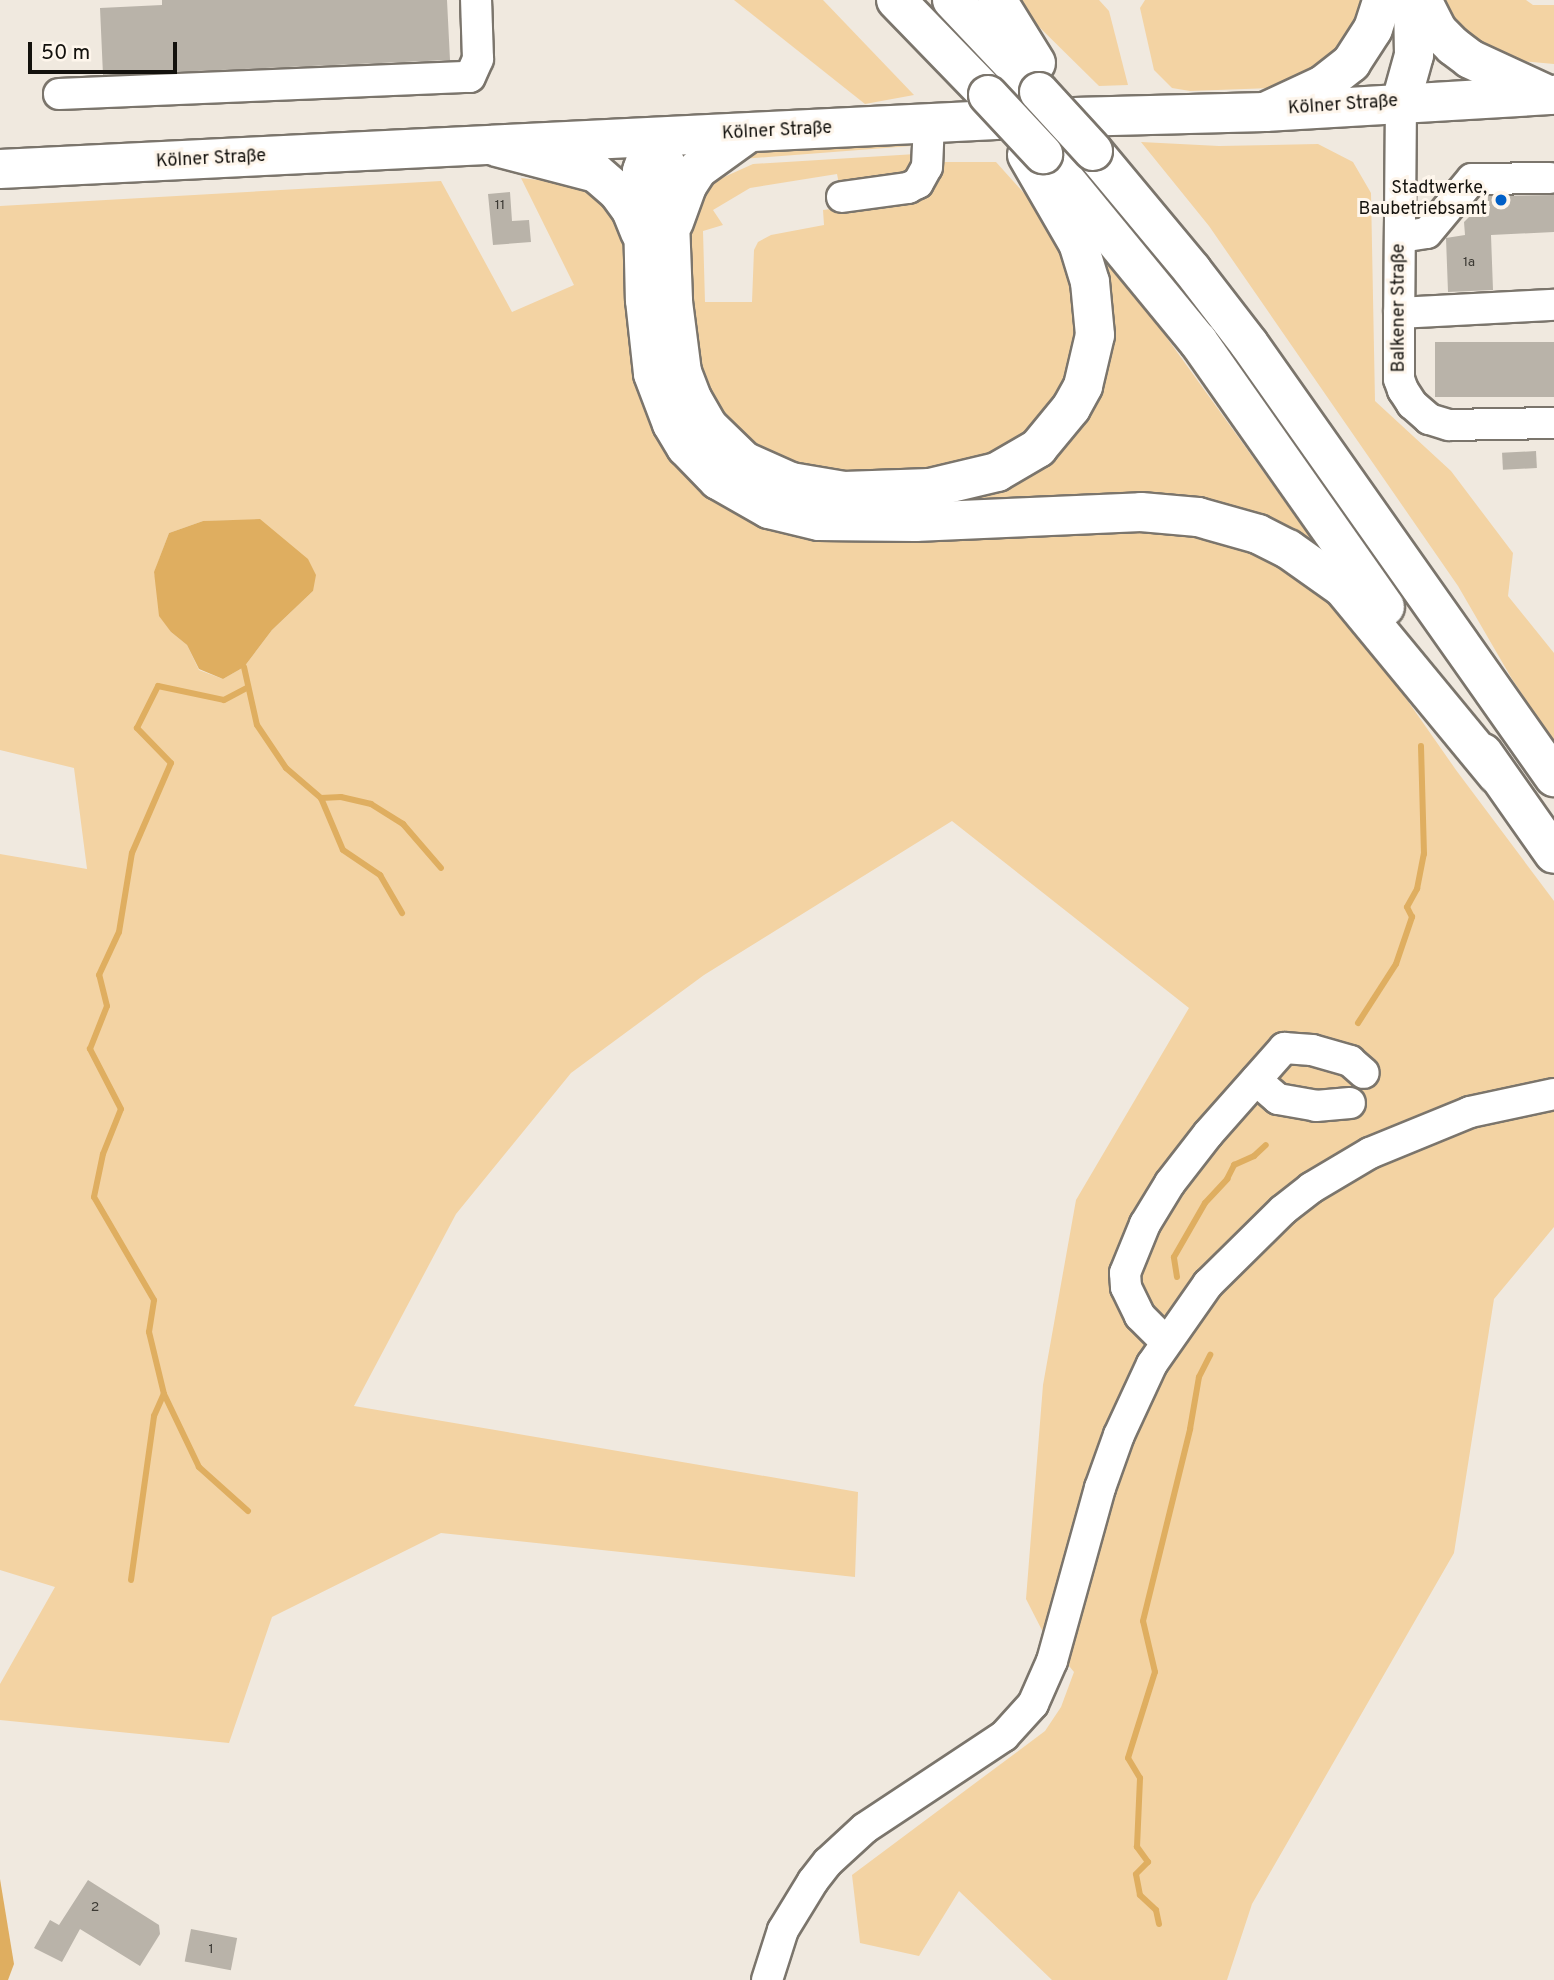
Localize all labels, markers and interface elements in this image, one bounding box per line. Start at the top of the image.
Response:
scale bar [32,28,180,72]
text: 50 m [41,40,90,67]
street label: Kölner Straße [1287,91,1399,121]
street label: Kölner Straße [721,118,833,146]
street label: Kölner Straße [155,146,267,174]
place label: Stadtwerke, Baubetriebsamt [1359,179,1487,222]
marker: Stadtwerke, Baubetriebsamt [1493,192,1509,208]
house number: 11 [495,198,505,214]
street label: Balkener Straße [1389,244,1411,372]
house number: 1a [1463,255,1475,271]
house number: 2 [91,1900,99,1916]
house number: 1 [208,1942,214,1958]

